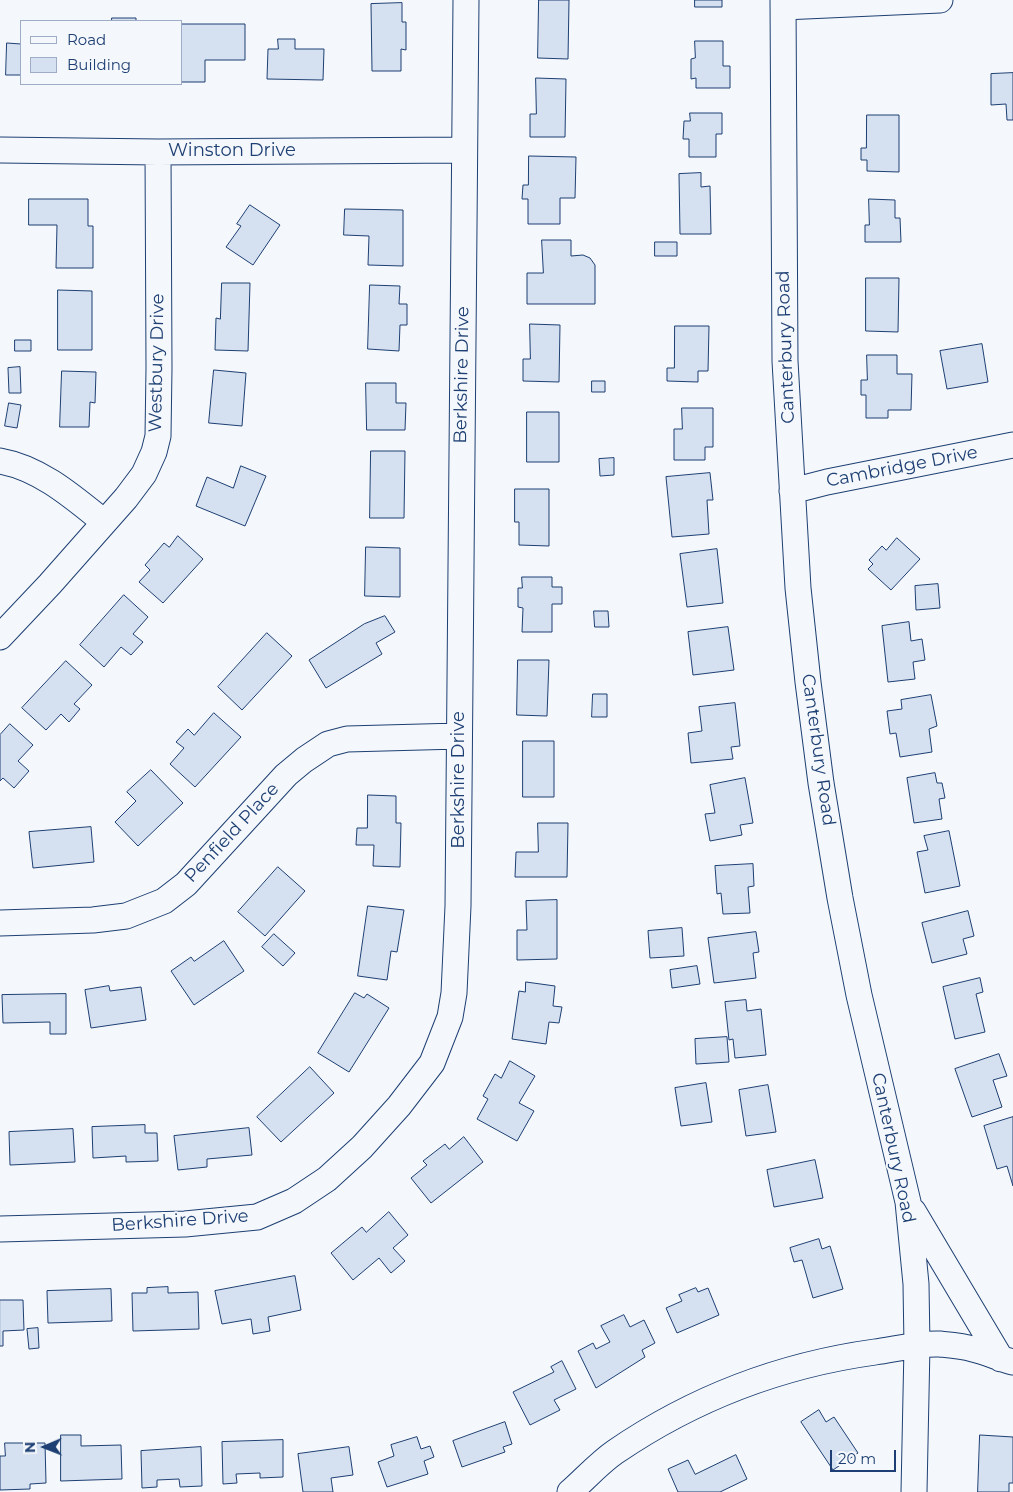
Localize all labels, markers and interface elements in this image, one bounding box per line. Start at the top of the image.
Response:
legend [20,20,182,85]
text: Road [67,30,106,49]
text: Building [67,55,131,74]
street label: Winston Drive [168,140,296,162]
street label: Canterbury Road [773,270,799,424]
street label: Westbury Drive [145,293,169,433]
street label: Berkshire Drive [450,306,474,444]
street label: Cambridge Drive [824,442,980,492]
street label: Canterbury Road [797,673,839,827]
street label: Berkshire Drive [448,711,470,849]
street label: Penfield Place [180,779,284,887]
street label: Canterbury Road [867,1071,919,1225]
street label: Berkshire Drive [111,1205,249,1237]
north arrow [20,1422,70,1472]
scale bar [833,1440,899,1472]
text: N [21,1441,39,1453]
text: 20 m [838,1449,876,1468]

